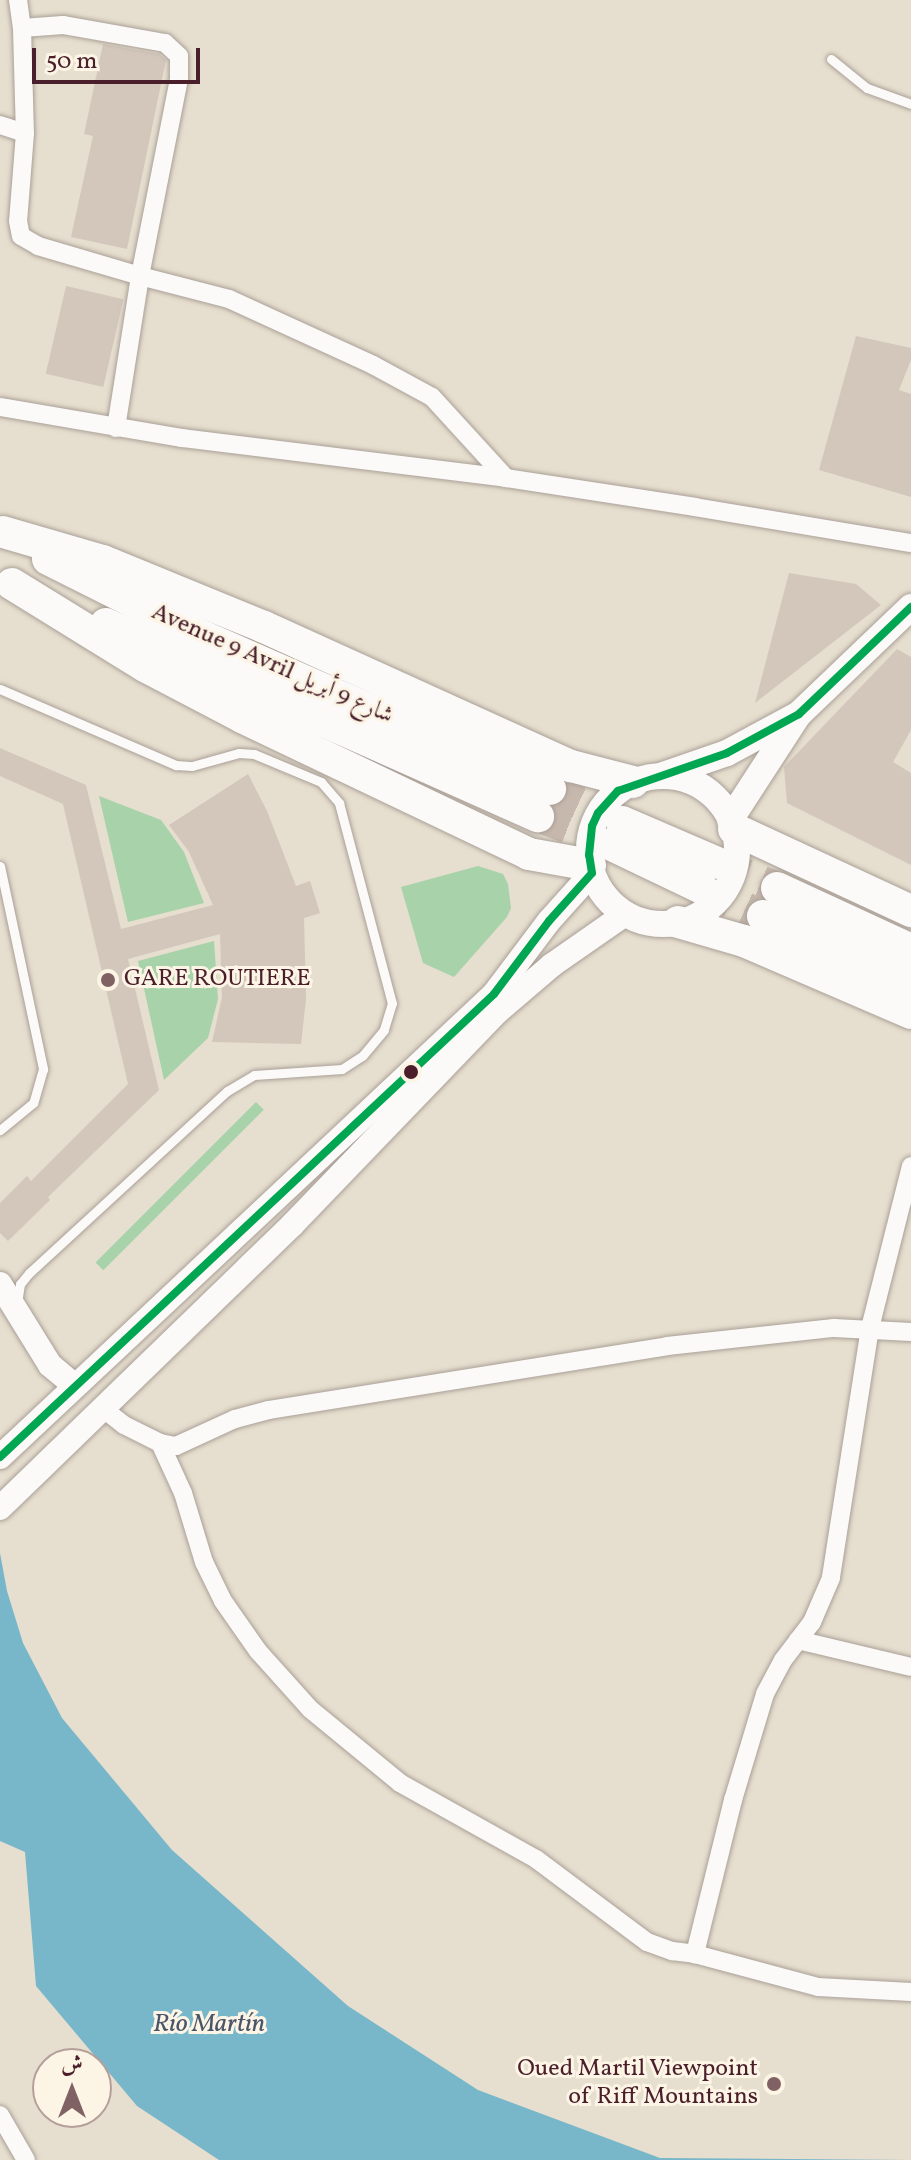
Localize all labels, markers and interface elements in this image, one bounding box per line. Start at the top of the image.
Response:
scale bar [36,32,204,82]
text: 50 m [46,45,98,79]
street label: Avenue 9 Avril شارع 9 أبريل [147,599,397,731]
place label: GARE ROUTIERE [124,966,311,994]
marker: GARE ROUTIERE [99,971,117,989]
unlabelled marker [403,1064,419,1080]
water label: Río Martín [153,2009,265,2041]
north arrow [32,2048,112,2128]
text: ش [61,2050,83,2081]
place label: Oued Martil Viewpoint of Riff Mountains [517,2056,758,2112]
marker: Oued Martil Viewpoint of Riff Mountains [765,2075,783,2093]

